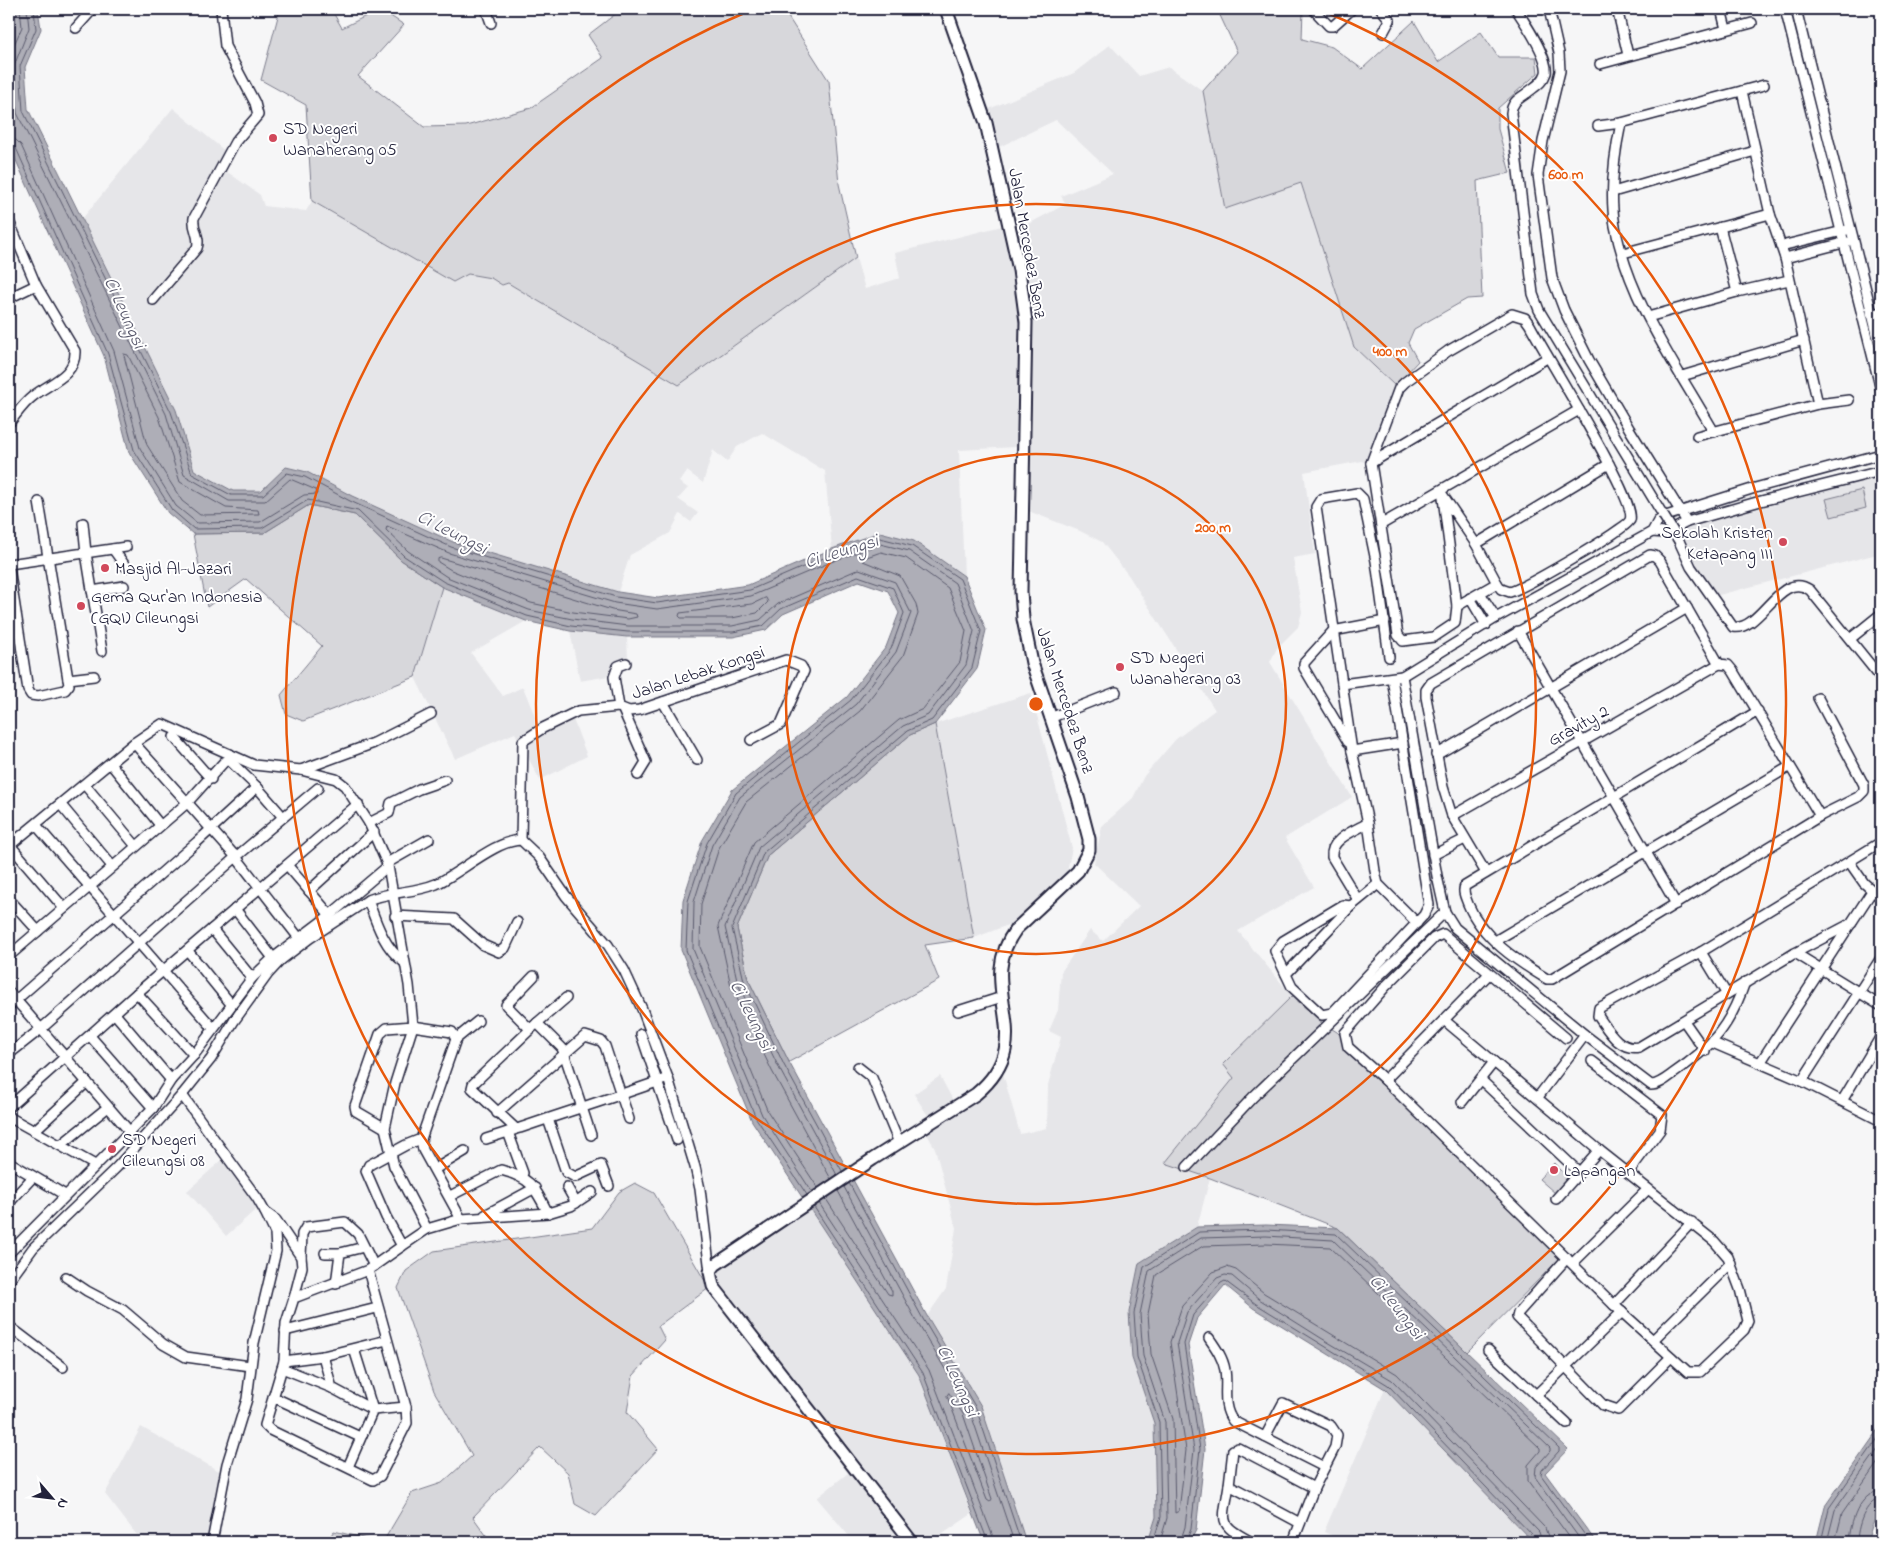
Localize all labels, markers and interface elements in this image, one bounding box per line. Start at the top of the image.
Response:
place label: SD Negeri Wanaherang 05 [283,117,397,165]
marker: SD Negeri Wanaherang 05 [267,132,279,144]
text: 600 m [1548,164,1584,186]
street label: Jalan Mercedez Benz [1000,166,1052,321]
water label: Ci Leungsi [95,273,152,355]
text: 400 m [1372,341,1408,363]
water label: Ci Leungsi [411,504,493,564]
text: 200 m [1194,517,1231,539]
place label: Sekolah Kristen Ketapang III [1661,521,1773,569]
water label: Ci Leungsi [801,528,884,577]
marker: Sekolah Kristen Ketapang III [1777,536,1789,548]
place label: Masjid Al-Jazari [115,557,232,583]
marker: Masjid Al-Jazari [99,562,111,574]
place label: Gema Qur'an Indonesia (GQI) Cileungsi [91,585,263,633]
marker: Gema Qur'an Indonesia (GQI) Cileungsi [75,600,87,612]
street label: Jalan Mercedez Benz [1028,624,1100,777]
street label: Jalan Lebak Kongsi [629,640,769,709]
place label: SD Negeri Wanaherang 03 [1130,646,1241,694]
marker: SD Negeri Wanaherang 03 [1114,661,1126,673]
centre of rings [1027,695,1045,713]
street label: Gravity 2 [1544,699,1614,754]
water label: Ci Leungsi [721,976,780,1058]
place label: SD Negeri Cileungsi 08 [122,1128,205,1176]
marker: SD Negeri Cileungsi 08 [106,1143,118,1155]
place label: Lapangan [1564,1159,1636,1186]
marker: Lapangan [1548,1164,1560,1176]
water label: Ci Leungsi [1361,1269,1431,1348]
water label: Ci Leungsi [928,1341,985,1423]
north arrow [28,1474,78,1524]
text: N [51,1494,74,1513]

